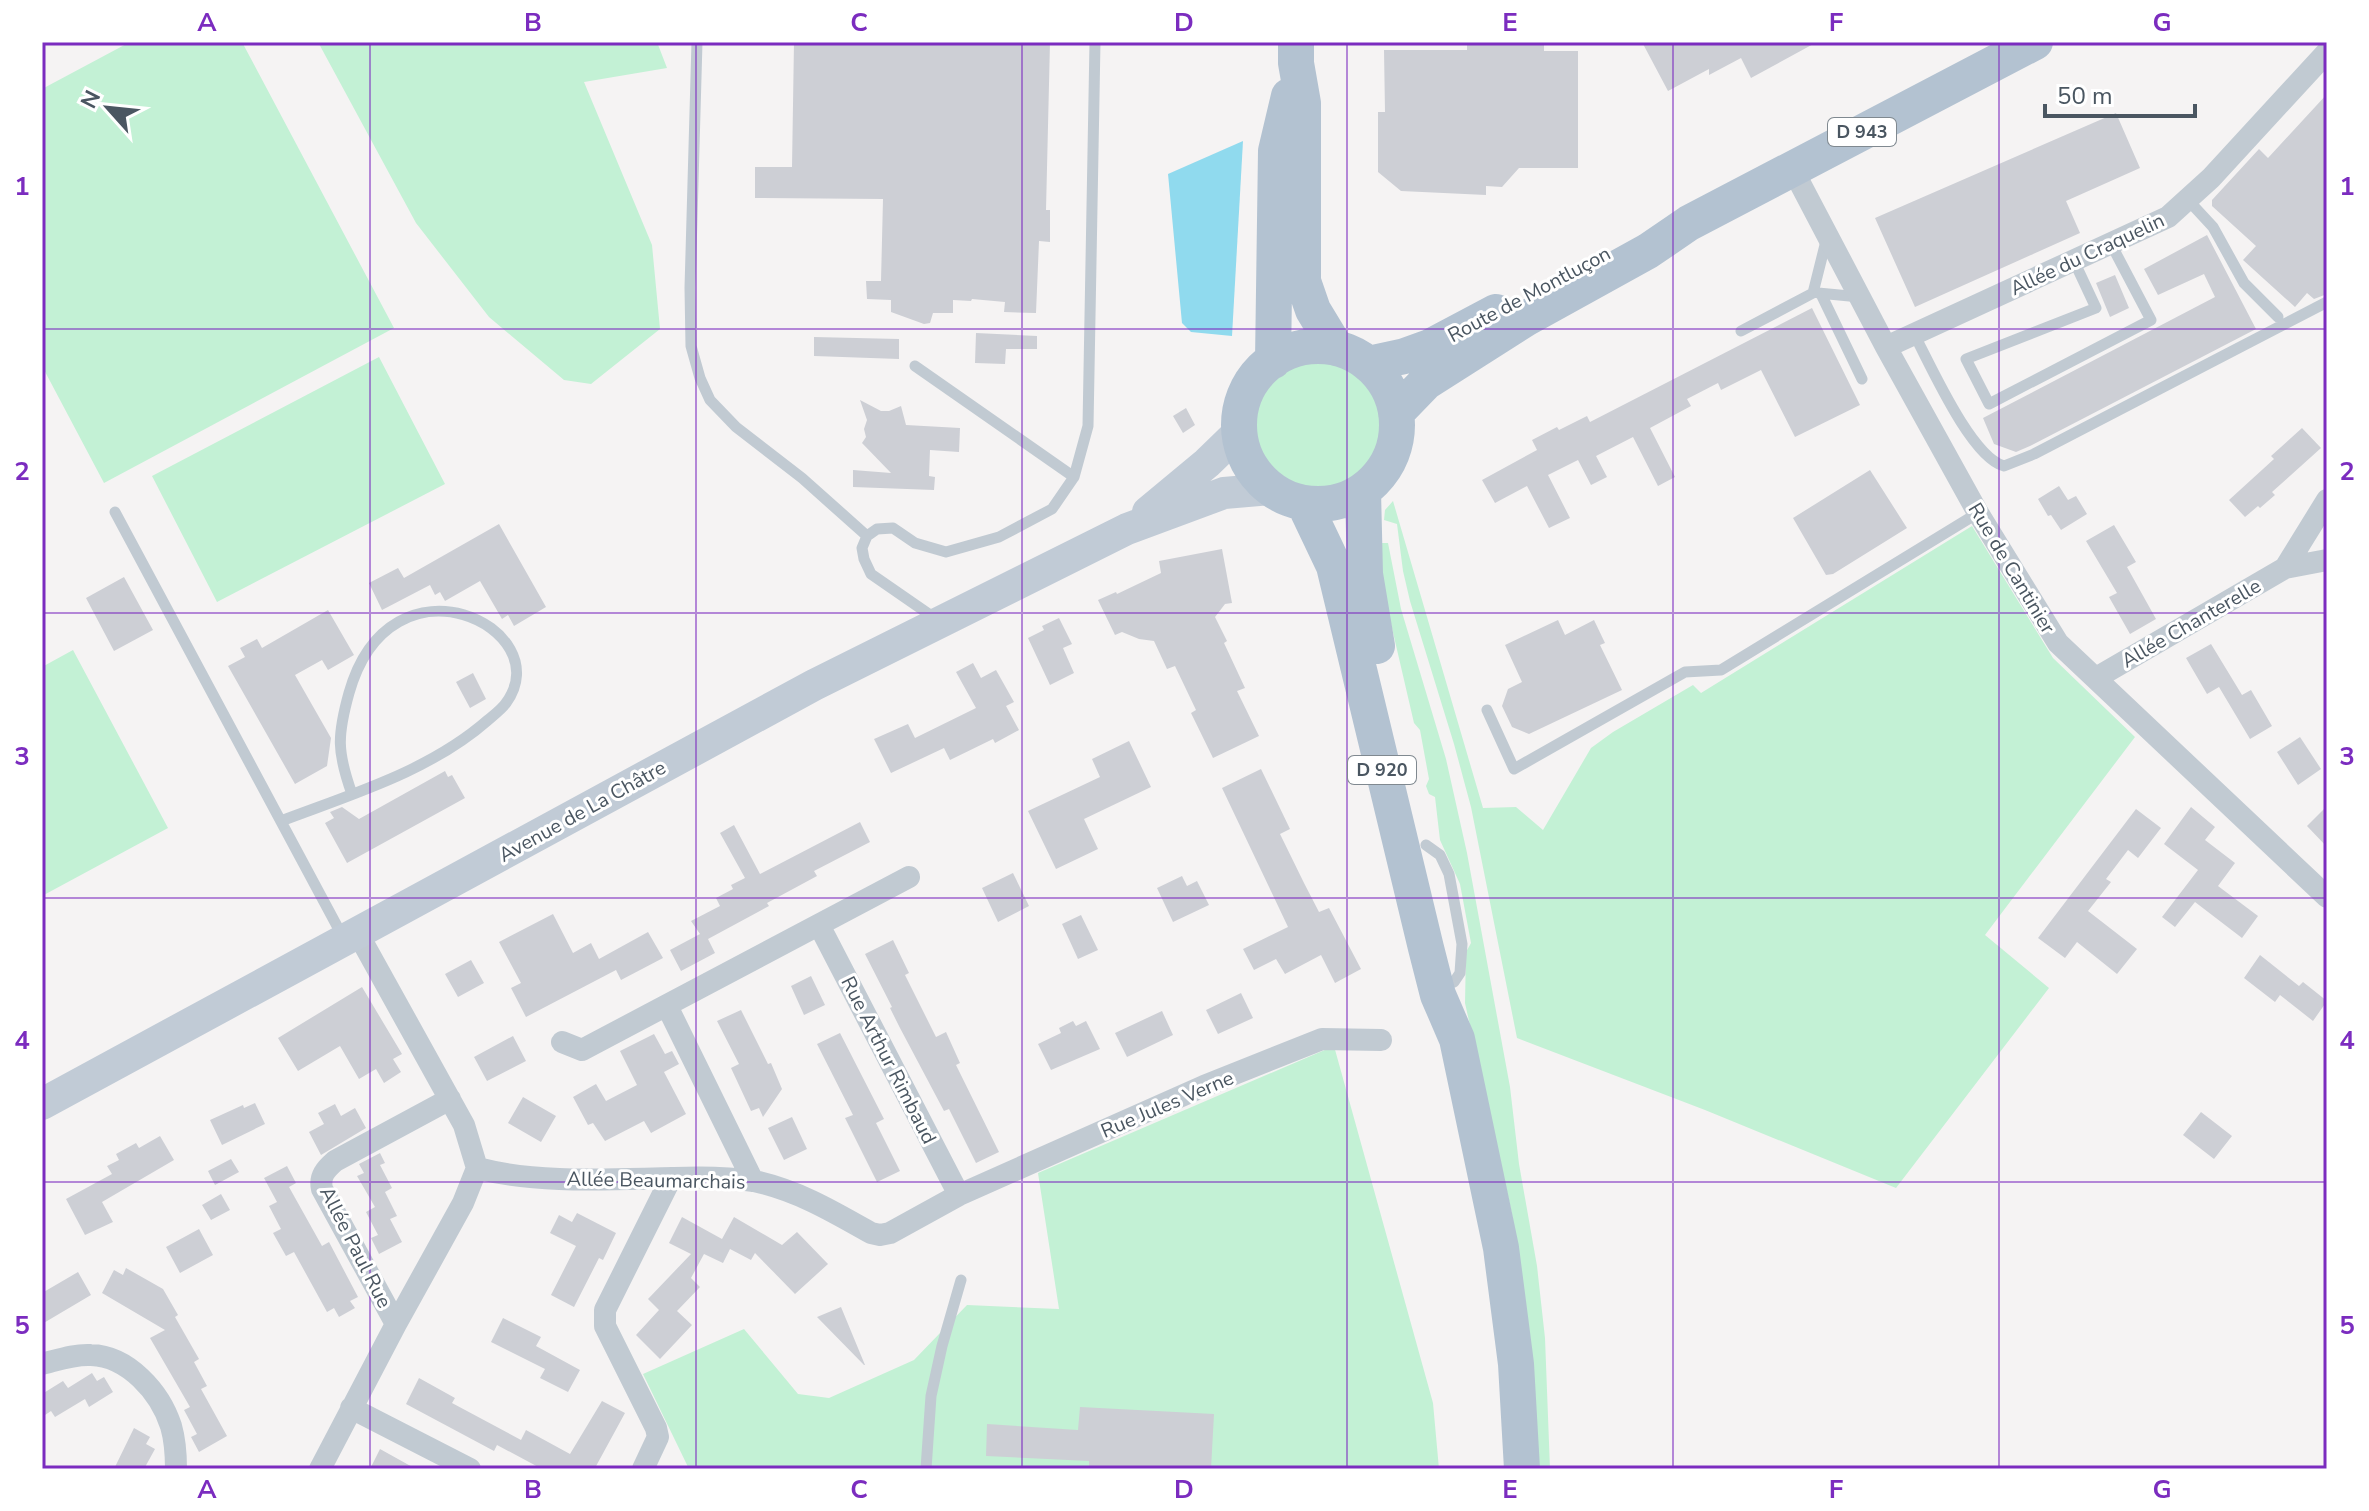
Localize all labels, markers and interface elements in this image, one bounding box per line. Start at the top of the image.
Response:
text: A [197,5,217,40]
text: B [524,5,542,40]
text: C [850,5,868,40]
text: D [1174,5,1194,40]
text: E [1502,5,1518,40]
text: F [1829,5,1843,40]
text: G [2152,5,2172,40]
north arrow [68,68,148,148]
scale bar [2045,68,2195,118]
text: 50 m [2057,80,2113,112]
text: N [74,85,108,114]
road number: D 943 [1828,118,1896,146]
text: 1 [14,169,30,204]
text: 1 [2339,169,2355,204]
street label: Allée du Craquelin [2006,207,2169,302]
street label: Route de Montluçon [1443,240,1615,349]
text: 2 [14,454,30,489]
text: 2 [2339,454,2355,489]
street label: Rue de Cantinier [1962,498,2061,639]
street label: Allée Chanterelle [2116,572,2266,674]
text: 3 [14,739,30,774]
text: 3 [2339,739,2355,774]
street label: Avenue de La Châtre [494,754,671,869]
road number: D 920 [1348,756,1416,784]
street label: Rue Arthur Rimbaud [835,972,943,1149]
text: 4 [14,1023,30,1058]
text: 4 [2339,1023,2355,1058]
street label: Rue Jules Verne [1097,1064,1238,1145]
street label: Allée Beaumarchais [566,1165,746,1196]
street label: Allée Paul Rue [313,1182,398,1313]
text: 5 [14,1308,30,1343]
text: 5 [2339,1308,2355,1343]
text: A [197,1472,217,1507]
text: B [524,1472,542,1507]
text: C [850,1472,868,1507]
text: D [1174,1472,1194,1507]
text: E [1502,1472,1518,1507]
text: F [1829,1472,1843,1507]
text: G [2152,1472,2172,1507]

